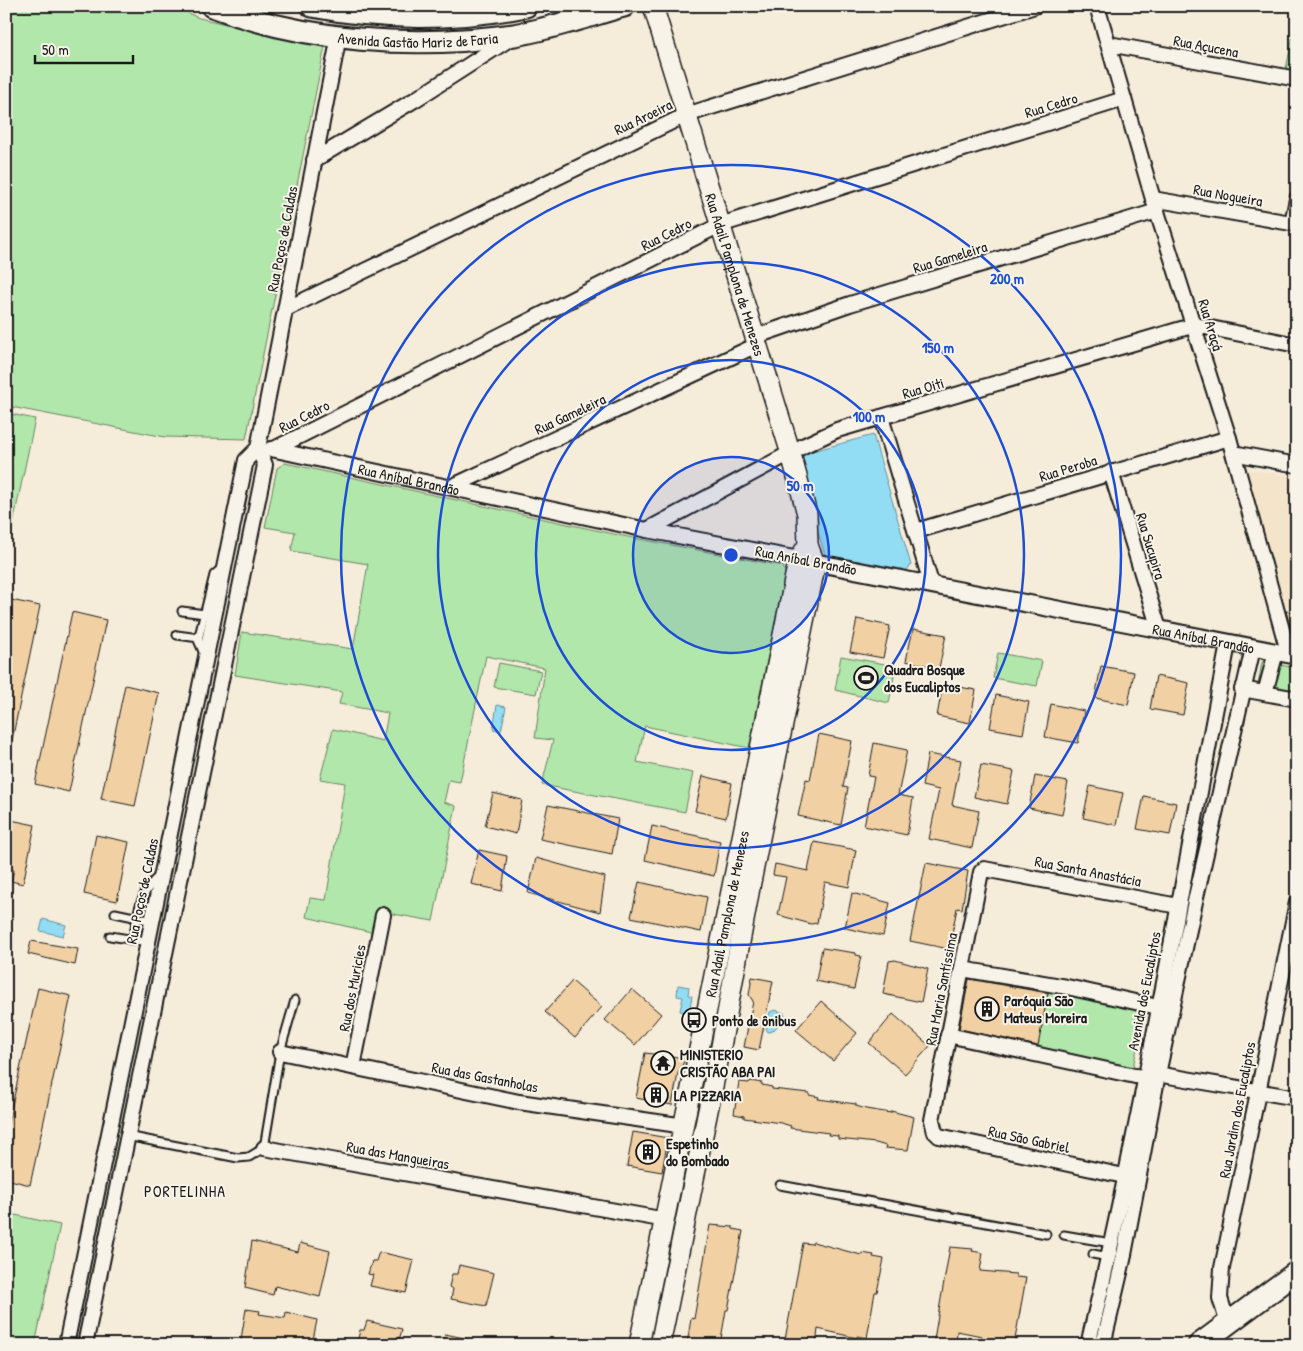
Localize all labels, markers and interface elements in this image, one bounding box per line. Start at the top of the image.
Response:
street label: Avenida Gastão Mariz de Faria [337,26,499,52]
street label: Rua Açucena [1172,29,1240,63]
scale bar [35,32,132,64]
text: 50 m [42,39,69,60]
street label: Rua Cedro [1022,87,1080,123]
street label: Rua Aroeira [610,94,676,140]
street label: Rua Nogueira [1192,179,1264,211]
street label: Rua Poços de Caldas [261,184,303,294]
street label: Rua Adail Pamplona de Menezes [701,191,771,359]
street label: Rua Cedro [637,212,695,256]
street label: Rua Gameleira [910,236,990,278]
text: 200 m [990,268,1024,289]
street label: Rua Araçá [1193,297,1229,353]
text: 150 m [922,337,954,358]
street label: Rua Oiti [900,372,946,404]
street label: Rua Gameleira [531,388,609,440]
street label: Rua Cedro [275,394,333,438]
text: 100 m [853,406,885,427]
street label: Rua Peroba [1037,449,1099,487]
street label: Rua Aníbal Brandão [356,458,461,500]
text: 50 m [787,475,813,496]
street label: Rua Sucupira [1131,510,1171,582]
street label: Rua Aníbal Brandão [753,540,859,580]
centre of rings [722,546,740,564]
street label: Rua Aníbal Brandão [1151,618,1256,658]
place label: Quadra Bosque dos Eucaliptos [884,659,965,698]
sports icon: Quadra Bosque dos Eucaliptos [853,665,879,691]
street label: Rua Adail Pamplona de Menezes [699,829,754,999]
street label: Rua Poços de Caldas [121,836,163,946]
street label: Rua Santa Anastácia [1033,850,1143,892]
street label: Avenida dos Eucaliptos [1122,929,1166,1052]
street label: Rua Maria Santíssima [920,931,962,1047]
street label: Rua dos Muricies [333,942,371,1033]
place label: Paróquia São Mateus Moreira [1004,990,1087,1028]
building icon: Paróquia São Mateus Moreira [974,996,1000,1022]
bus stop icon: Ponto de ônibus [681,1007,707,1033]
place label: Ponto de ônibus [712,1010,796,1031]
street label: Rua Jardim dos Eucaliptos [1213,1040,1261,1180]
place label: MINISTERIO CRISTÃO ABA PAI [680,1044,775,1082]
temple icon: MINISTERIO CRISTÃO ABA PAI [650,1050,676,1076]
street label: Rua das Gastanholas [430,1056,540,1098]
building icon: LA PIZZARIA [643,1082,669,1108]
place label: LA PIZZARIA [674,1085,742,1106]
street label: Rua São Gabriel [986,1120,1072,1158]
place label: Espetinho do Bombado [666,1133,729,1171]
street label: Rua das Mangueiras [345,1136,451,1174]
building icon: Espetinho do Bombado [635,1139,661,1165]
district label: PORTELINHA [144,1180,226,1202]

